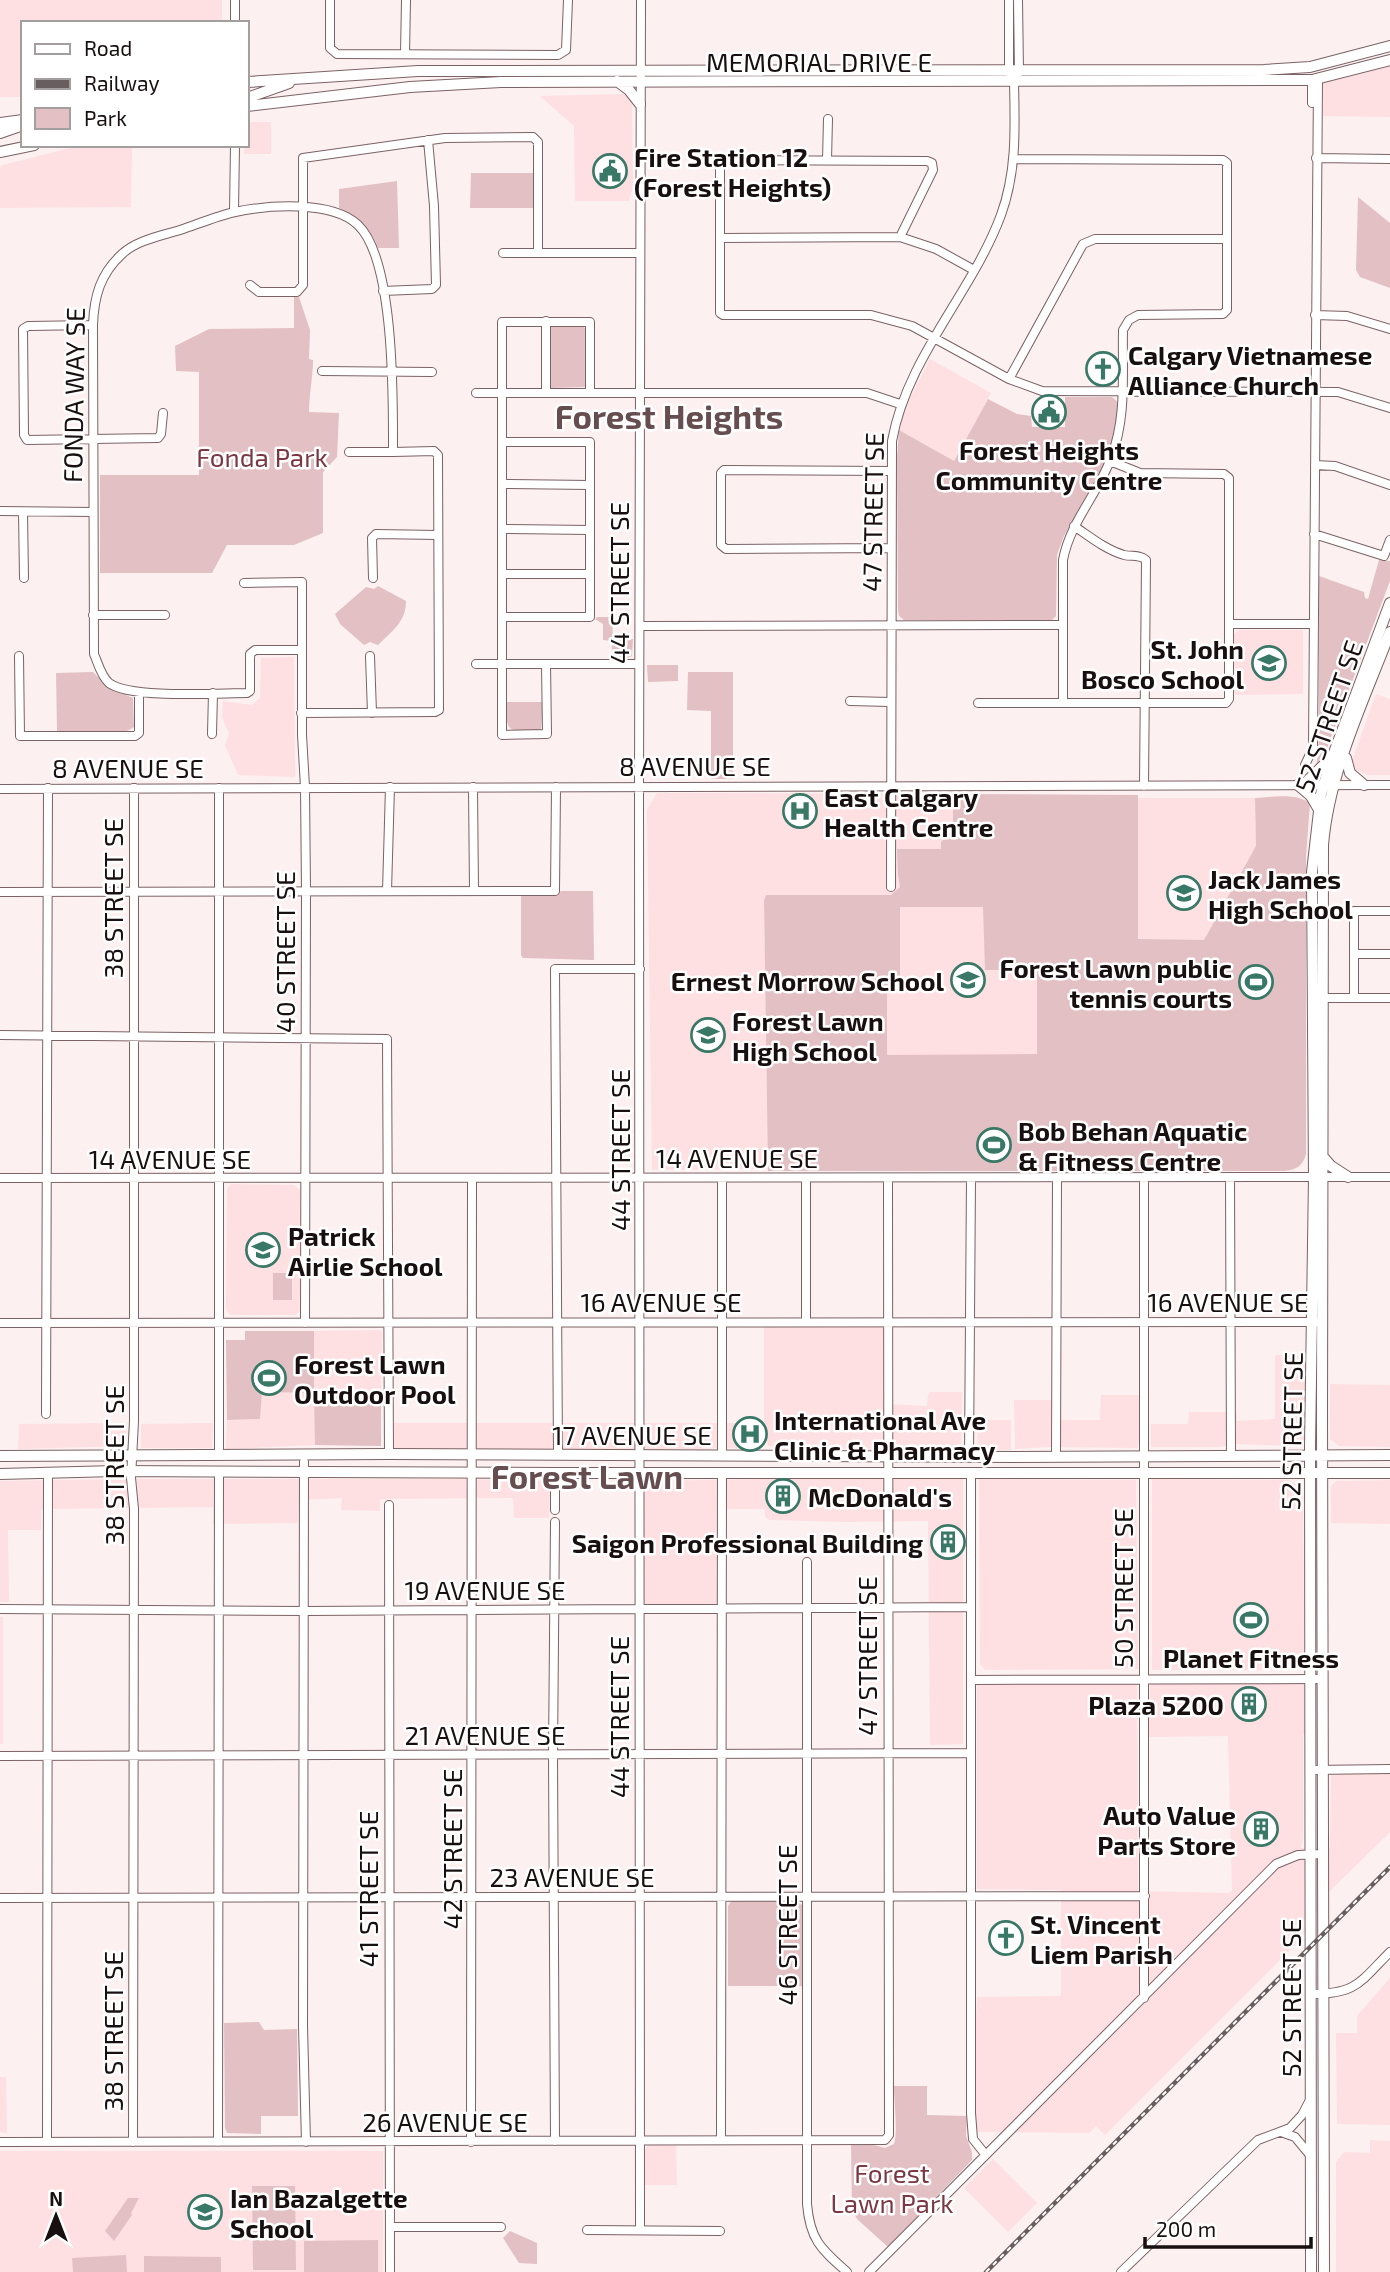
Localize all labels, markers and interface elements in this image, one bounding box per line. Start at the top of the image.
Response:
legend [21,21,248,147]
text: Road [84,35,132,60]
street label: MEMORIAL DRIVE E [706,46,932,77]
text: Railway [84,70,160,95]
text: Park [84,105,127,130]
place label: Fire Station 12 (Forest Heights) [634,141,831,202]
public building icon: Fire Station 12 (Forest Heights) [591,152,629,190]
street label: FONDA WAY SE [56,307,90,483]
place label: Calgary Vietnamese Alliance Church [1128,339,1372,400]
church icon: Calgary Vietnamese Alliance Church [1084,350,1122,388]
public building icon: Forest Heights Community Centre [1030,393,1068,431]
district label: Forest Heights [555,396,783,436]
street label: 47 STREET SE [855,432,889,592]
place label: Forest Heights Community Centre [936,434,1162,496]
park label: Fonda Park [196,441,328,472]
street label: 44 STREET SE [603,502,634,664]
place label: St. John Bosco School [1081,633,1244,694]
street label: 52 STREET SE [1288,636,1368,796]
school or university icon: St. John Bosco School [1250,644,1288,682]
street label: 8 AVENUE SE [619,750,771,781]
street label: 8 AVENUE SE [52,752,204,783]
place label: East Calgary Health Centre [824,781,993,842]
hospital icon: East Calgary Health Centre [781,792,819,830]
street label: 38 STREET SE [97,818,128,978]
place label: Jack James High School [1208,863,1353,924]
street label: 40 STREET SE [269,871,300,1033]
school or university icon: Jack James High School [1165,874,1203,912]
place label: Forest Lawn public tennis courts [999,952,1232,1013]
school or university icon: Ernest Morrow School [949,961,987,999]
sports icon: Forest Lawn public tennis courts [1237,963,1275,1001]
place label: Ernest Morrow School [671,965,944,996]
place label: Forest Lawn High School [732,1005,884,1066]
school or university icon: Forest Lawn High School [689,1016,727,1054]
street label: 44 STREET SE [604,1069,635,1231]
place label: Bob Behan Aquatic & Fitness Centre [1018,1115,1247,1176]
sports icon: Bob Behan Aquatic & Fitness Centre [975,1126,1013,1164]
street label: 14 AVENUE SE [656,1142,818,1173]
street label: 14 AVENUE SE [89,1143,251,1174]
place label: Patrick Airlie School [288,1220,443,1281]
school or university icon: Patrick Airlie School [244,1231,282,1269]
street label: 16 AVENUE SE [580,1286,742,1317]
street label: 16 AVENUE SE [1147,1286,1309,1317]
place label: Forest Lawn Outdoor Pool [294,1348,456,1409]
street label: 52 STREET SE [1274,1351,1308,1511]
sports icon: Forest Lawn Outdoor Pool [250,1359,288,1397]
street label: 38 STREET SE [98,1385,129,1545]
place label: International Ave Clinic & Pharmacy [774,1404,996,1466]
hospital icon: International Ave Clinic & Pharmacy [731,1415,769,1453]
street label: 17 AVENUE SE [552,1419,712,1450]
district label: Forest Lawn [491,1456,683,1496]
building icon: McDonald's [764,1477,802,1515]
place label: McDonald's [808,1481,952,1512]
street label: 50 STREET SE [1107,1508,1138,1668]
building icon: Saigon Professional Building [929,1523,967,1561]
place label: Saigon Professional Building [572,1527,923,1558]
street label: 19 AVENUE SE [404,1574,566,1605]
street label: 47 STREET SE [851,1576,882,1736]
sports icon: Planet Fitness [1232,1601,1270,1639]
street label: 44 STREET SE [603,1636,634,1798]
place label: Planet Fitness [1163,1642,1339,1673]
building icon: Plaza 5200 [1230,1685,1268,1723]
place label: Plaza 5200 [1088,1689,1224,1720]
street label: 21 AVENUE SE [405,1719,565,1750]
street label: 42 STREET SE [436,1769,467,1929]
place label: Auto Value Parts Store [1097,1799,1236,1860]
building icon: Auto Value Parts Store [1242,1810,1280,1848]
street label: 41 STREET SE [352,1811,383,1967]
street label: 46 STREET SE [771,1845,802,2006]
street label: 23 AVENUE SE [489,1861,655,1892]
place label: St. Vincent Liem Parish [1030,1908,1173,1969]
church icon: St. Vincent Liem Parish [987,1919,1025,1957]
street label: 52 STREET SE [1275,1919,1306,2077]
street label: 38 STREET SE [97,1951,128,2111]
street label: 26 AVENUE SE [362,2106,528,2137]
park label: Forest Lawn Park [830,2157,954,2218]
north arrow [21,2181,91,2251]
place label: Ian Bazalgette School [230,2182,408,2243]
text: N [49,2187,63,2210]
school or university icon: Ian Bazalgette School [186,2193,224,2231]
scale bar [1145,2206,1311,2250]
text: 200 m [1156,2216,1216,2241]

